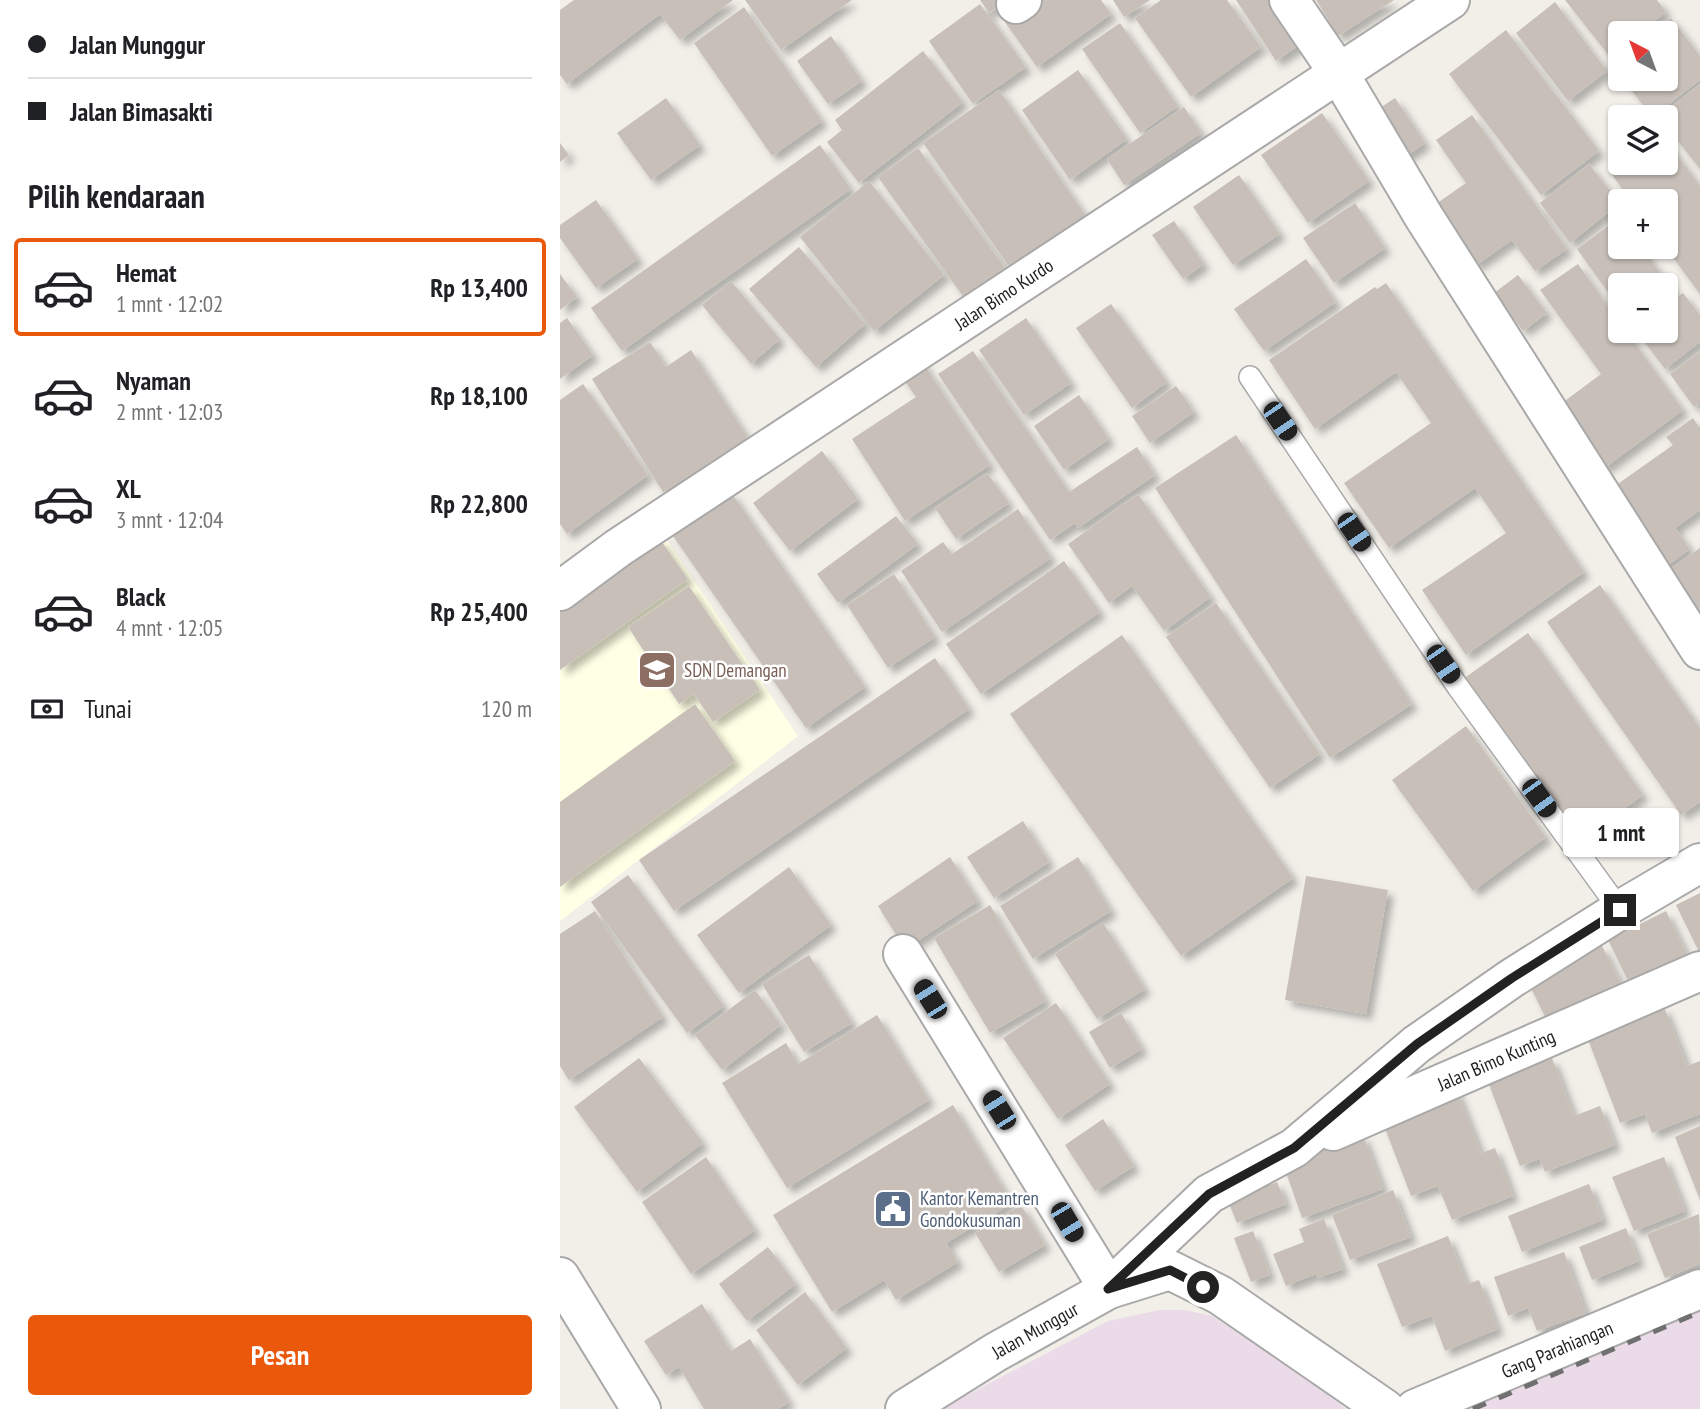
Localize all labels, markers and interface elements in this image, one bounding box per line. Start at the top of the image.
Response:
north arrow [1608,21,1678,91]
map controls [1608,21,1678,343]
text: Jalan Munggur [70,28,205,61]
text: Jalan Bimasakti [70,95,213,128]
button: layers [1608,105,1678,175]
text: Pilih kendaraan [28,175,205,217]
button: + [1608,189,1678,259]
street label: Jalan Bimo Kurdo [949,253,1058,336]
icon: car [32,256,95,319]
text: Hemat [116,256,177,289]
text: Rp 13,400 [430,271,528,304]
button: − [1608,273,1678,343]
text: 1 mnt · 12:02 [116,289,223,318]
icon: car [32,364,95,427]
text: Nyaman [116,364,191,397]
text: Rp 18,100 [430,379,528,412]
text: 2 mnt · 12:03 [116,397,223,426]
car [1260,398,1301,444]
icon: car [32,472,95,535]
text: XL [116,472,141,505]
text: Rp 22,800 [430,487,528,520]
text: 3 mnt · 12:04 [116,505,223,534]
car [1334,509,1375,555]
icon: car [32,580,95,643]
text: Black [116,580,166,613]
text: Rp 25,400 [430,595,528,628]
text: 4 mnt · 12:05 [116,613,223,642]
car [1423,641,1464,687]
school or university icon: SDN Demangan [636,649,678,691]
place label: SDN Demangan [684,658,787,682]
icon: cash [28,690,66,728]
text: Tunai [84,692,132,725]
text: 120 m [481,694,532,723]
car [1519,775,1560,821]
callout: 1 mnt [1562,808,1678,858]
text: 1 mnt [1597,818,1645,847]
route end [1604,894,1636,926]
car [910,976,951,1022]
street label: Jalan Bimo Kunting [1433,1024,1559,1096]
car [979,1087,1020,1133]
place label: Kantor Kemantren Gondokusuman [920,1186,1039,1232]
public building icon: Kantor Kemantren Gondokusuman [872,1188,914,1230]
car [1048,1199,1087,1245]
route start [1187,1271,1219,1303]
street label: Jalan Munggur [986,1296,1083,1364]
button: Pesan [28,1315,532,1395]
street label: Gang Parahiangan [1498,1315,1616,1383]

